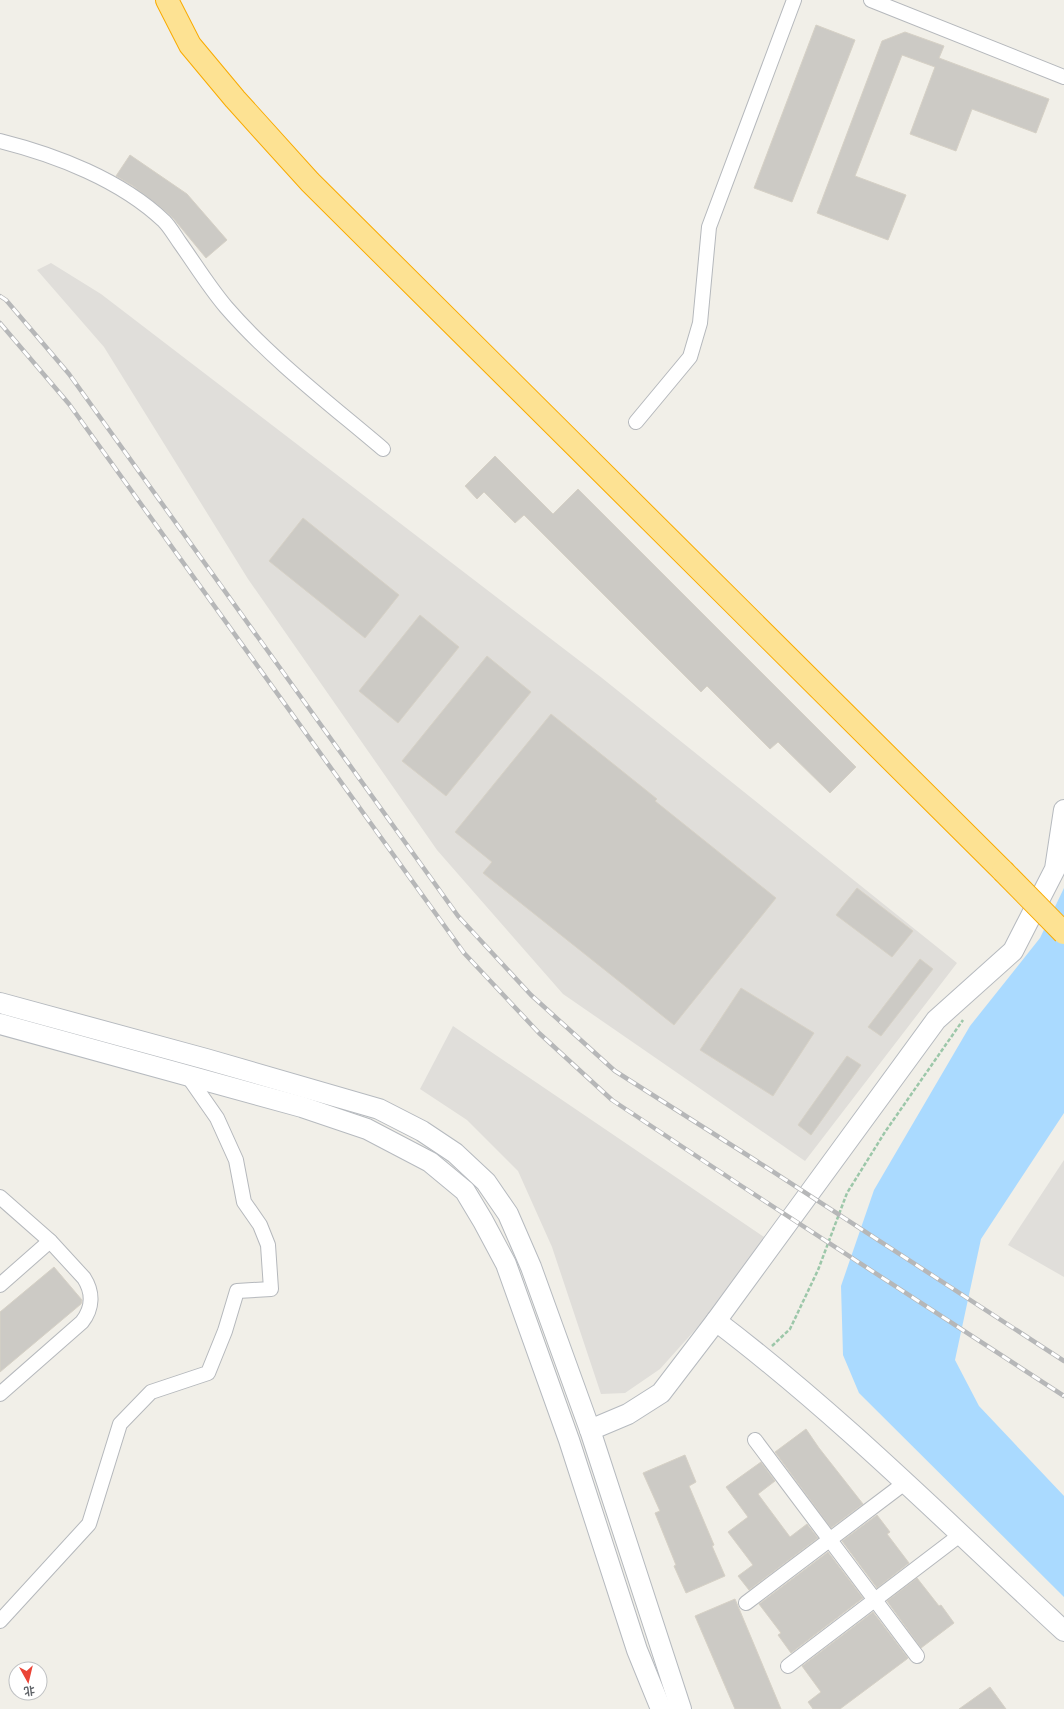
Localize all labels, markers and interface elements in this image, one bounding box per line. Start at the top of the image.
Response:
north arrow [8,1661,48,1701]
text: 北 [23,1682,36,1700]

